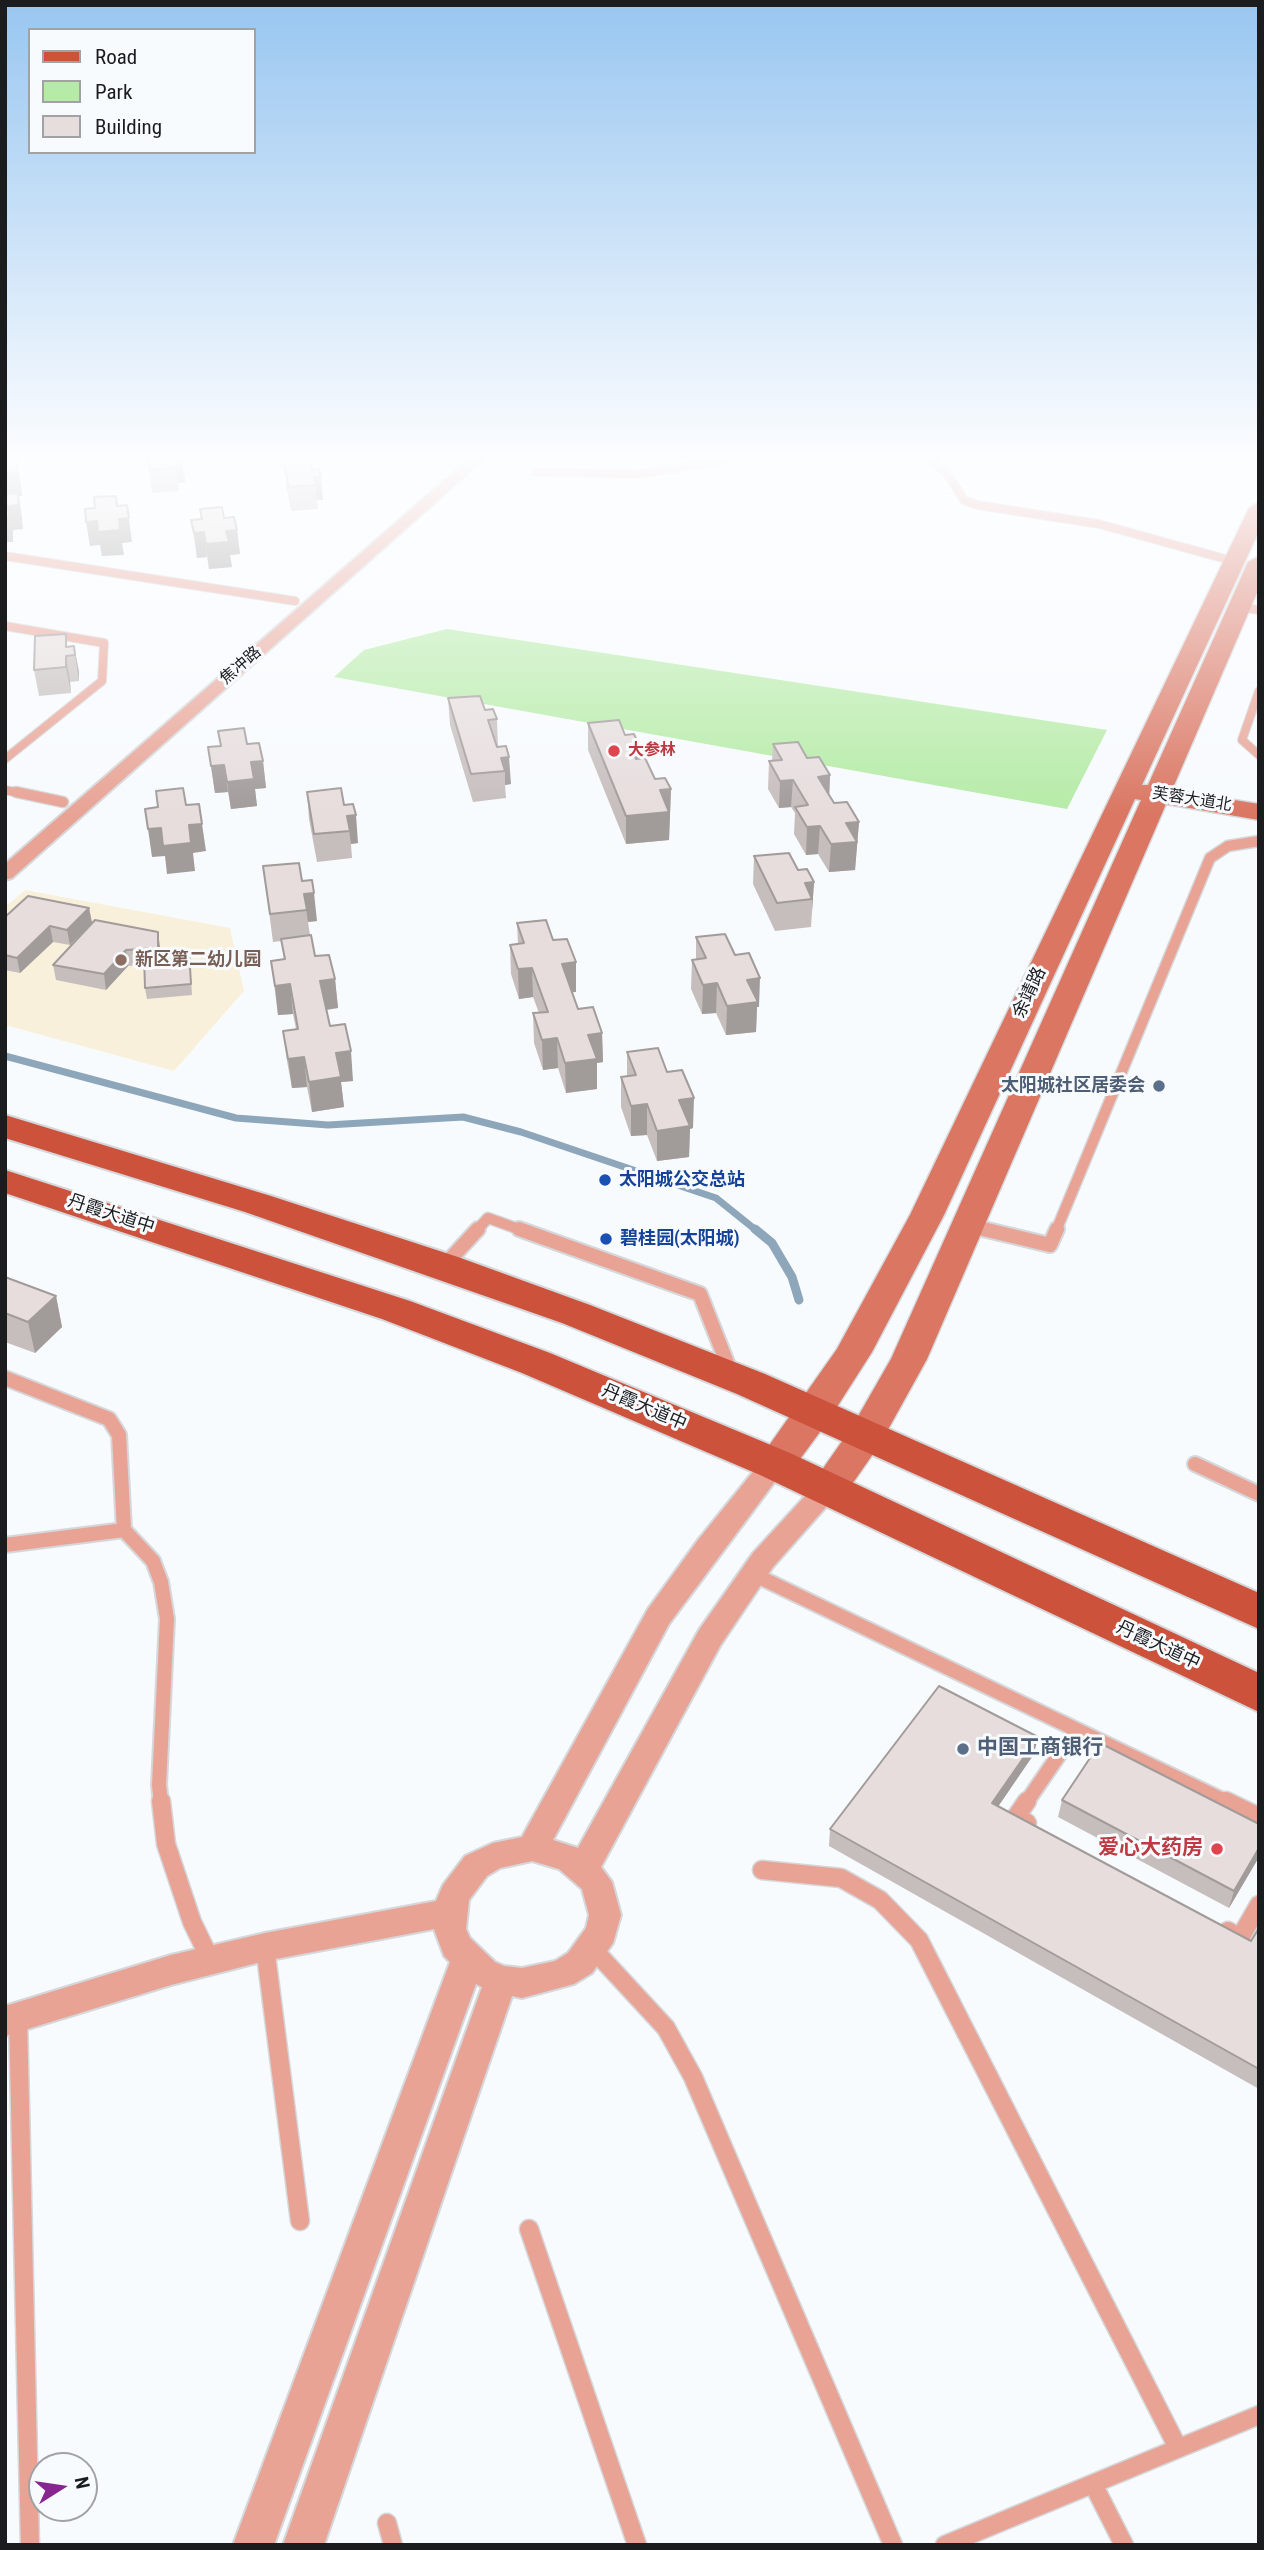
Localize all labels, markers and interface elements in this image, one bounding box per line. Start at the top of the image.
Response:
legend [28,28,256,154]
text: Road [95,45,137,69]
text: Park [95,80,132,104]
text: Building [95,115,162,139]
street label: 焦冲路 [217,643,265,689]
place label: 大参林 [628,741,676,761]
marker: 大参林 [606,743,622,759]
street label: 芙蓉大道北 [1151,784,1233,816]
place label: 新区第二幼儿园 [135,949,261,971]
marker: 新区第二幼儿园 [113,952,129,968]
street label: 余靖路 [1009,964,1051,1022]
place label: 太阳城社区居委会 [1001,1075,1145,1097]
marker: 太阳城社区居委会 [1151,1078,1167,1094]
place label: 太阳城公交总站 [619,1169,745,1191]
marker: 太阳城公交总站 [597,1172,613,1188]
street label: 丹霞大道中 [65,1191,157,1239]
place label: 碧桂园(太阳城) [620,1228,740,1250]
marker: 碧桂园(太阳城) [598,1231,614,1247]
street label: 丹霞大道中 [598,1380,690,1436]
street label: 丹霞大道中 [1113,1617,1203,1675]
place label: 中国工商银行 [977,1736,1103,1762]
marker: 中国工商银行 [955,1741,971,1757]
place label: 爱心大药房 [1098,1836,1203,1862]
marker: 爱心大药房 [1209,1841,1225,1857]
north arrow [28,2452,98,2522]
text: N [70,2475,95,2491]

